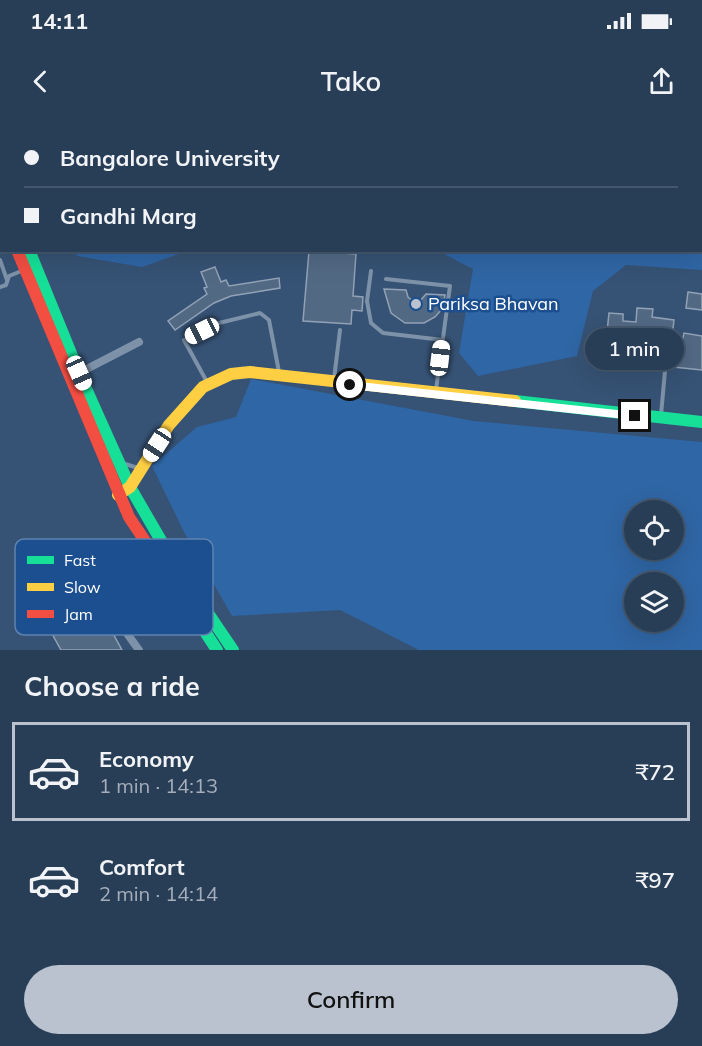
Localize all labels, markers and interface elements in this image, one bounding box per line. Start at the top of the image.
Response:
text: 14:11 [30,7,88,35]
text: Tako [321,64,381,98]
icon: back [24,65,57,98]
icon: share [645,65,678,98]
text: Bangalore University [60,144,280,172]
text: Gandhi Marg [60,202,197,230]
place label: Pariksa Bhavan [428,292,559,315]
marker: Pariksa Bhavan [409,297,423,311]
car [182,315,222,347]
callout: 1 min [586,329,684,371]
text: 1 min [609,336,660,361]
car [429,339,451,377]
car [63,353,95,393]
route start [336,371,363,398]
route end [621,402,648,429]
car [140,425,174,465]
map controls [624,500,684,632]
button: locate [624,500,684,560]
legend [15,539,213,635]
text: Fast [64,550,96,570]
button: layers [624,572,684,632]
text: Slow [64,577,101,597]
text: Jam [64,604,93,624]
text: Choose a ride [24,669,200,703]
icon: car [27,745,81,799]
text: Economy [99,745,194,773]
text: ₹72 [635,758,675,786]
text: 1 min · 14:13 [99,773,218,798]
icon: car [27,853,81,907]
text: Comfort [99,853,185,881]
text: ₹97 [635,866,675,894]
text: 2 min · 14:14 [99,881,218,906]
button: Confirm [24,965,678,1034]

